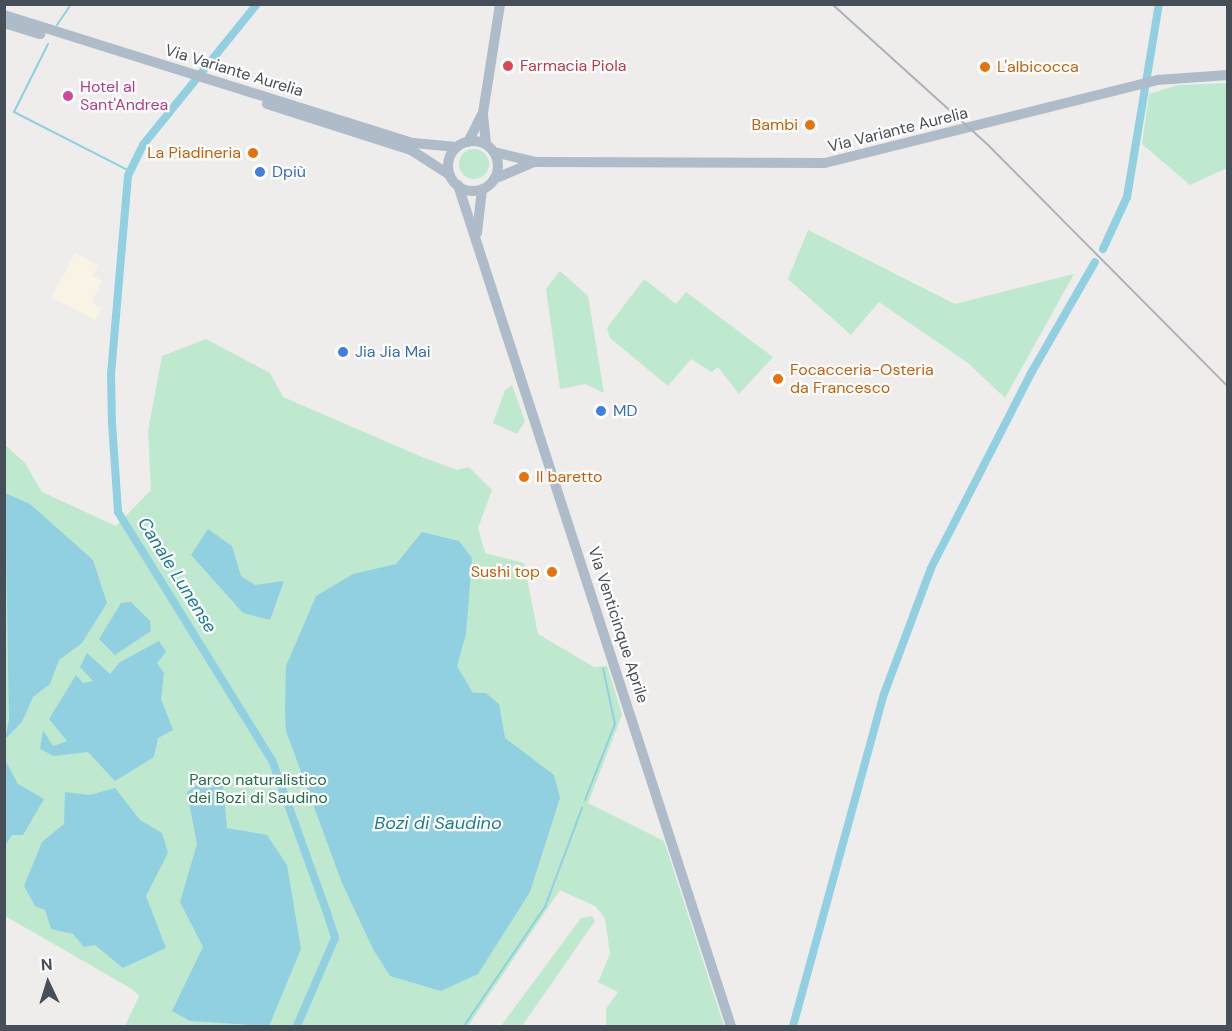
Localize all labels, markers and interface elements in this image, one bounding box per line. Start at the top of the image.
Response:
street label: Via Variante Aurelia [163,41,305,101]
place label: Farmacia Piola [520,56,626,76]
place label: L'albicocca [997,57,1079,77]
marker: Farmacia Piola [501,59,515,73]
marker: L'albicocca [978,60,992,74]
place label: Hotel al Sant'Andrea [80,77,168,115]
marker: Hotel al Sant'Andrea [61,89,75,103]
street label: Via Variante Aurelia [826,103,970,157]
place label: Bambi [752,115,798,135]
marker: Bambi [803,118,817,132]
place label: La Piadineria [147,143,241,163]
marker: La Piadineria [246,146,260,160]
place label: Dpiù [272,162,306,182]
marker: Dpiù [253,165,267,179]
place label: Jia Jia Mai [355,342,431,362]
marker: Jia Jia Mai [336,345,350,359]
place label: Focacceria-Osteria da Francesco [790,360,934,398]
marker: Focacceria-Osteria da Francesco [771,372,785,386]
place label: MD [613,401,637,421]
marker: MD [594,404,608,418]
place label: Il baretto [536,467,603,487]
marker: Il baretto [517,470,531,484]
water label: Canale Lunense [133,513,221,637]
street label: Via Venticinque Aprile [584,544,652,706]
place label: Sushi top [471,562,540,582]
marker: Sushi top [545,565,559,579]
park label: Parco naturalistico dei Bozi di Saudino [188,770,328,808]
water label: Bozi di Saudino [374,812,502,834]
north arrow [18,953,78,1013]
text: N [40,954,53,975]

